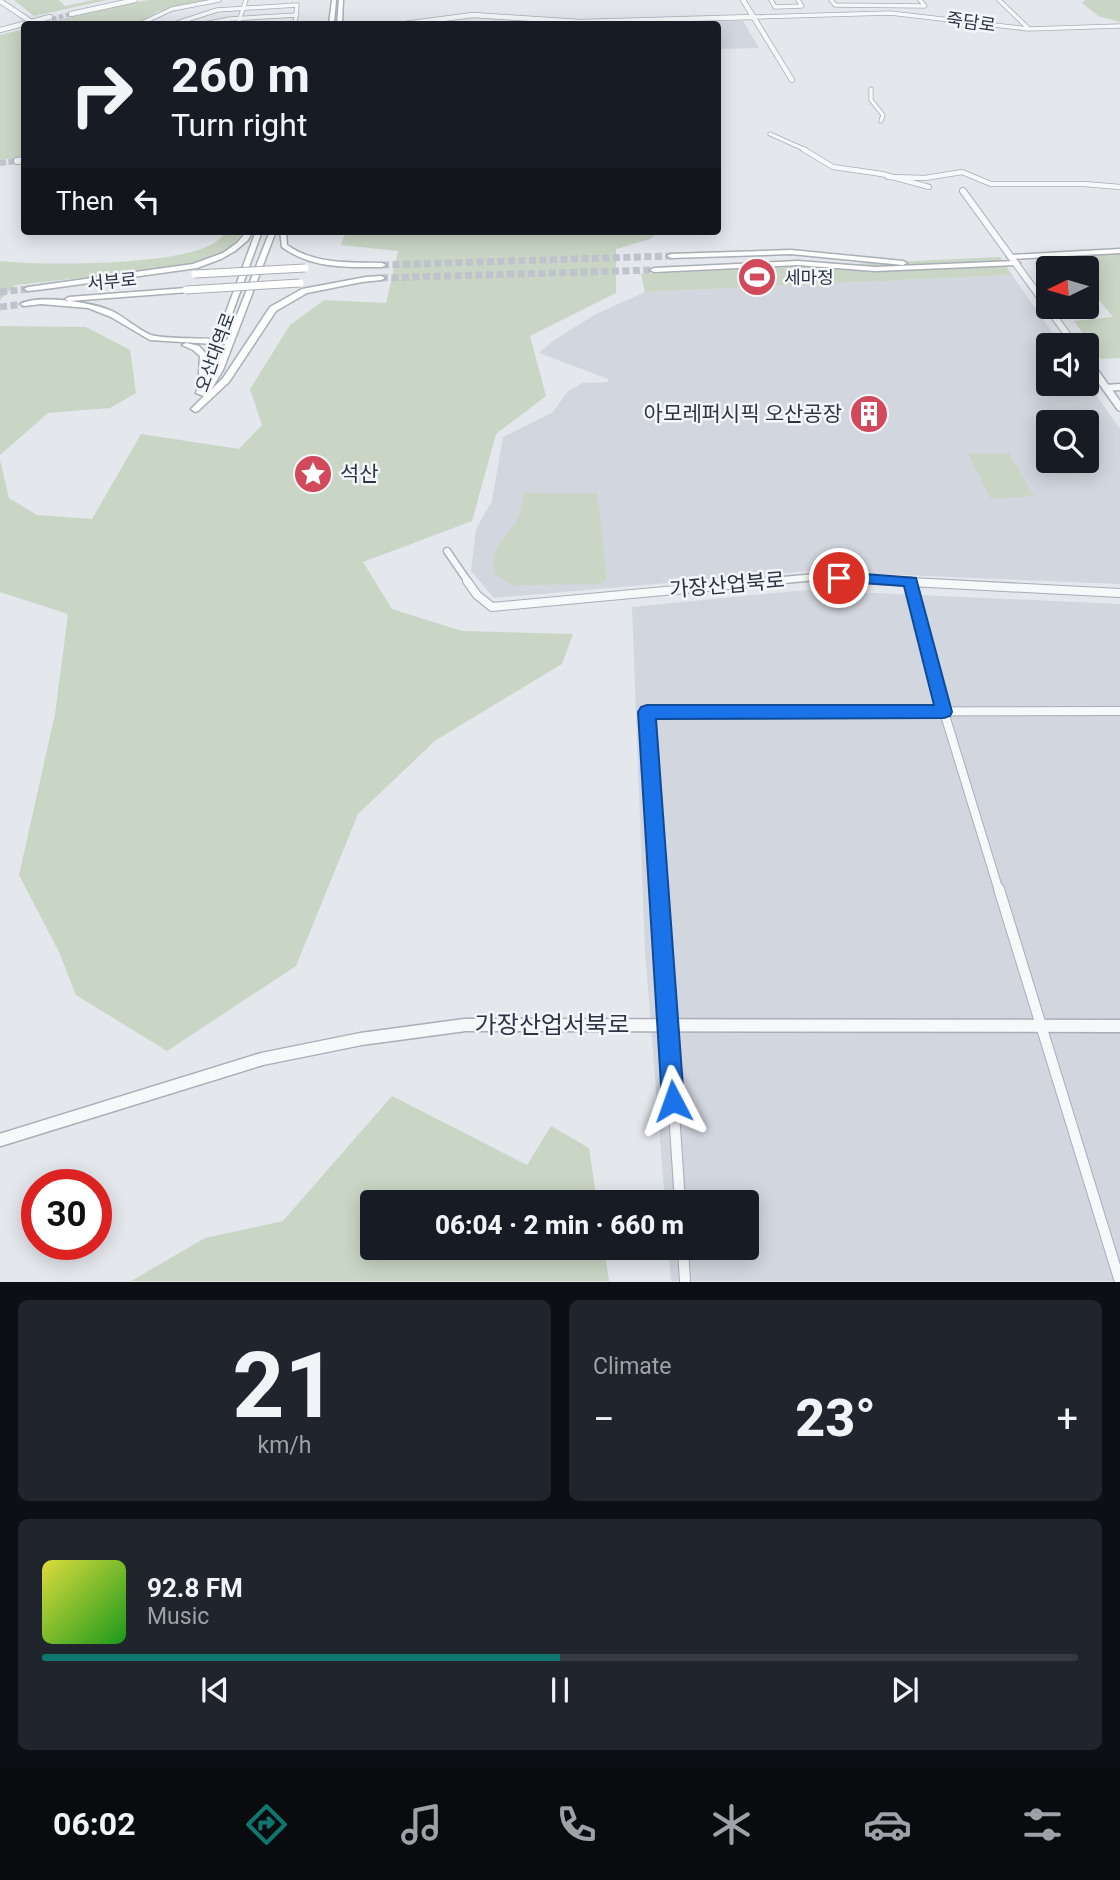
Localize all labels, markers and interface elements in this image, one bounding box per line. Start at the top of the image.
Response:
street label: 죽담로 [945,8,997,36]
text: 260 m [171,47,310,104]
icon: right [56,49,147,140]
text: Turn right [171,106,307,144]
icon: left [128,182,166,220]
text: Then [56,186,114,216]
sports icon: 세마정 [736,256,778,298]
north arrow [1036,256,1099,318]
map controls [1036,256,1099,473]
place label: 세마정 [784,267,834,288]
street label: 서부로 [86,268,138,294]
street label: 오산대역로 [191,309,239,395]
button: sound [1036,333,1099,396]
building icon: 아모레퍼시픽 오산공장 [848,393,890,435]
place label: 아모레퍼시픽 오산공장 [644,402,842,426]
button: search [1036,410,1099,473]
place icon: 석산 [292,453,334,495]
place label: 석산 [340,462,379,486]
pin [809,548,869,608]
icon: arrive [820,559,858,597]
street label: 가장산업북로 [668,568,786,602]
street label: 가장산업서북로 [475,1011,629,1039]
position arrow [636,1064,710,1138]
speed limit sign: 30 [21,1169,112,1260]
text: 06:04 · 2 min · 660 m [435,1210,684,1240]
text: 21 [232,1333,337,1439]
text: Climate [593,1353,672,1380]
text: 23° [795,1388,876,1449]
text: − [593,1397,615,1441]
text: + [1056,1397,1078,1441]
text: km/h [258,1432,312,1459]
text: 92.8 FM [147,1573,243,1603]
text: Music [147,1603,209,1630]
icon: previous [196,1671,234,1709]
icon: pause [541,1671,579,1709]
icon: next [886,1671,924,1709]
icon: directions [242,1800,291,1849]
icon: music [397,1800,446,1849]
icon: phone [552,1800,601,1849]
icon: climate [707,1800,756,1849]
icon: car [863,1800,912,1849]
icon: filters [1018,1800,1067,1849]
text: 06:02 [53,1805,136,1843]

